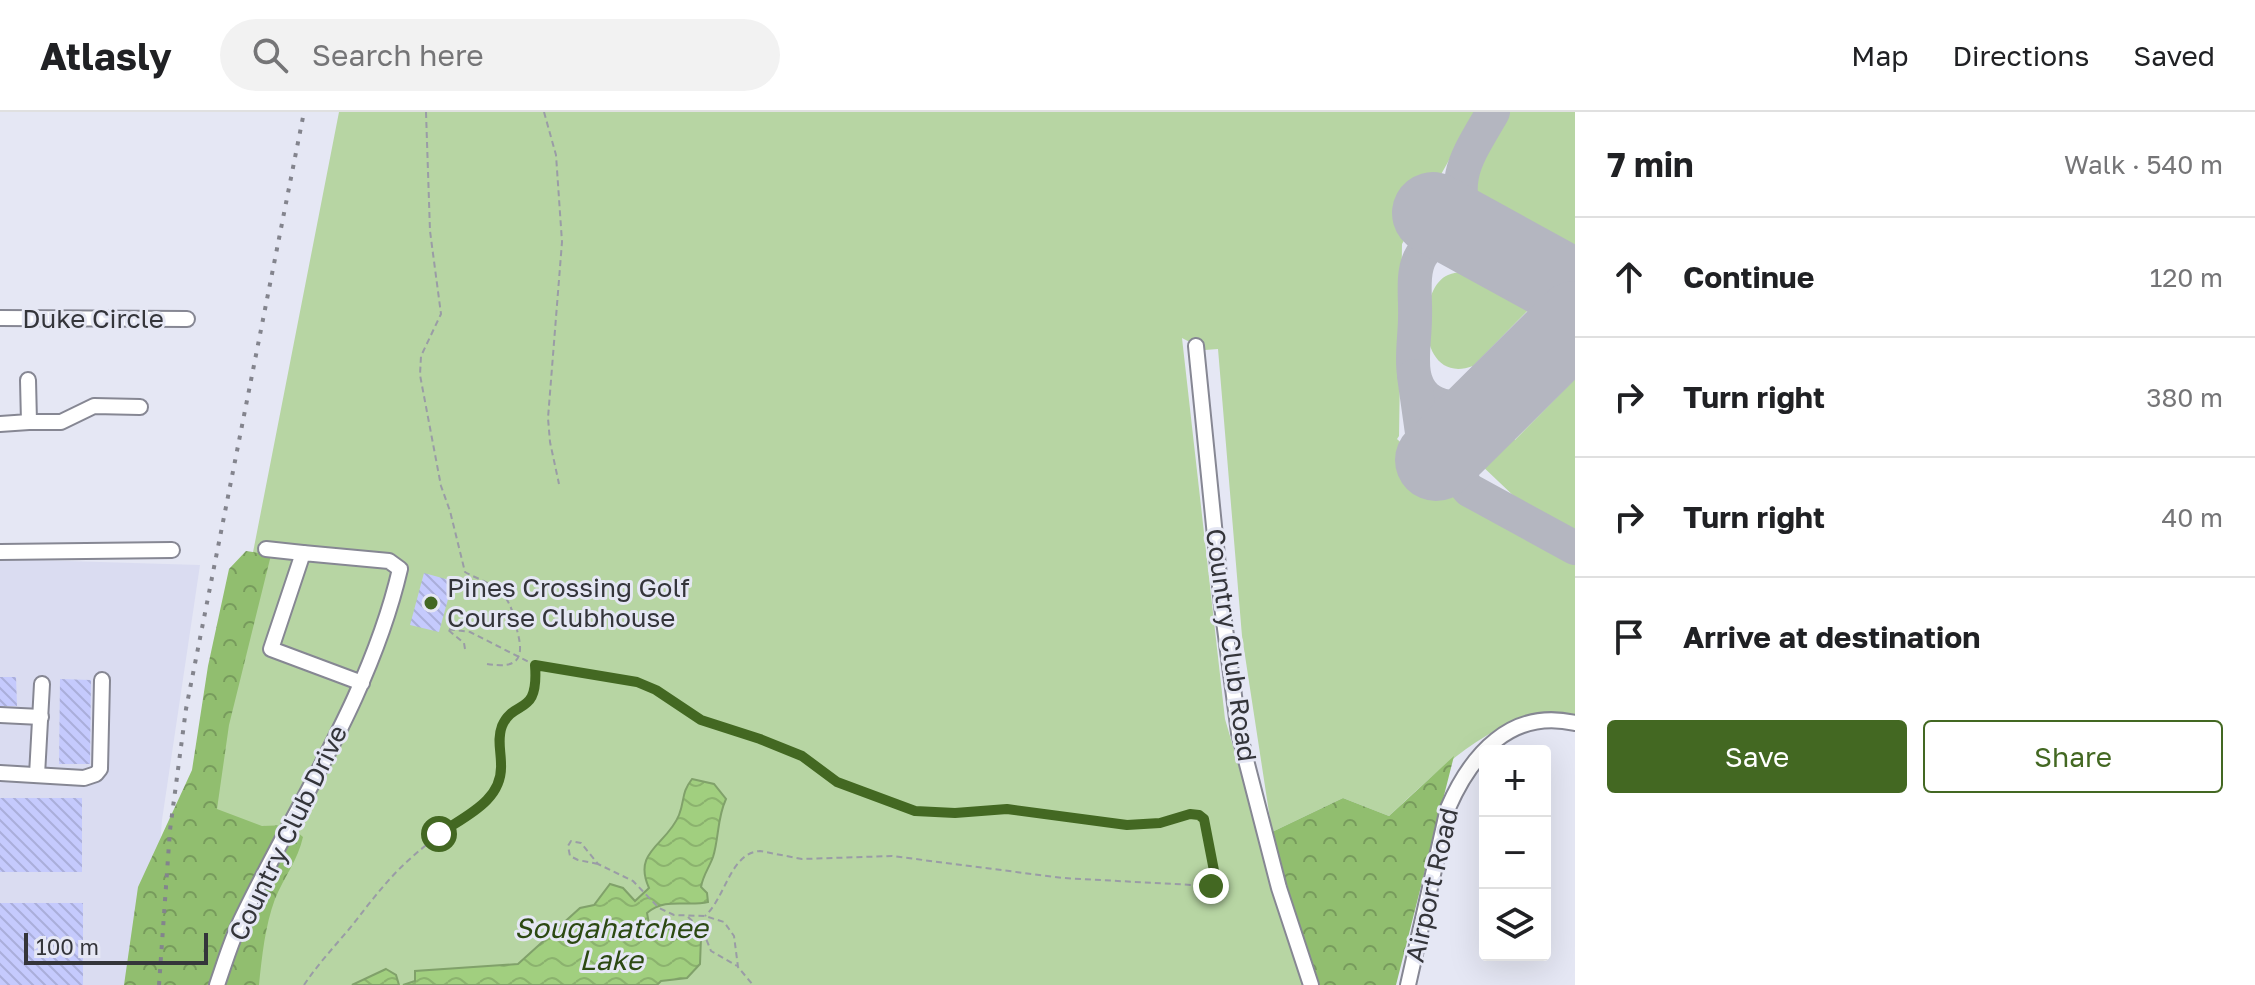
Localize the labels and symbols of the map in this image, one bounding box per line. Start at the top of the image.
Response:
street label: Duke Circle [22,303,164,334]
street label: Country Club Road [1200,526,1263,763]
place label: Pines Crossing Golf Course Clubhouse [447,572,690,633]
marker: Pines Crossing Golf Course Clubhouse [422,594,440,612]
street label: Country Club Drive [222,720,353,946]
street label: Airport Road [1399,805,1464,965]
route start [421,816,457,852]
route end [1193,868,1229,904]
water label: Sougahatchee Lake [514,911,710,976]
scale bar [24,929,208,965]

